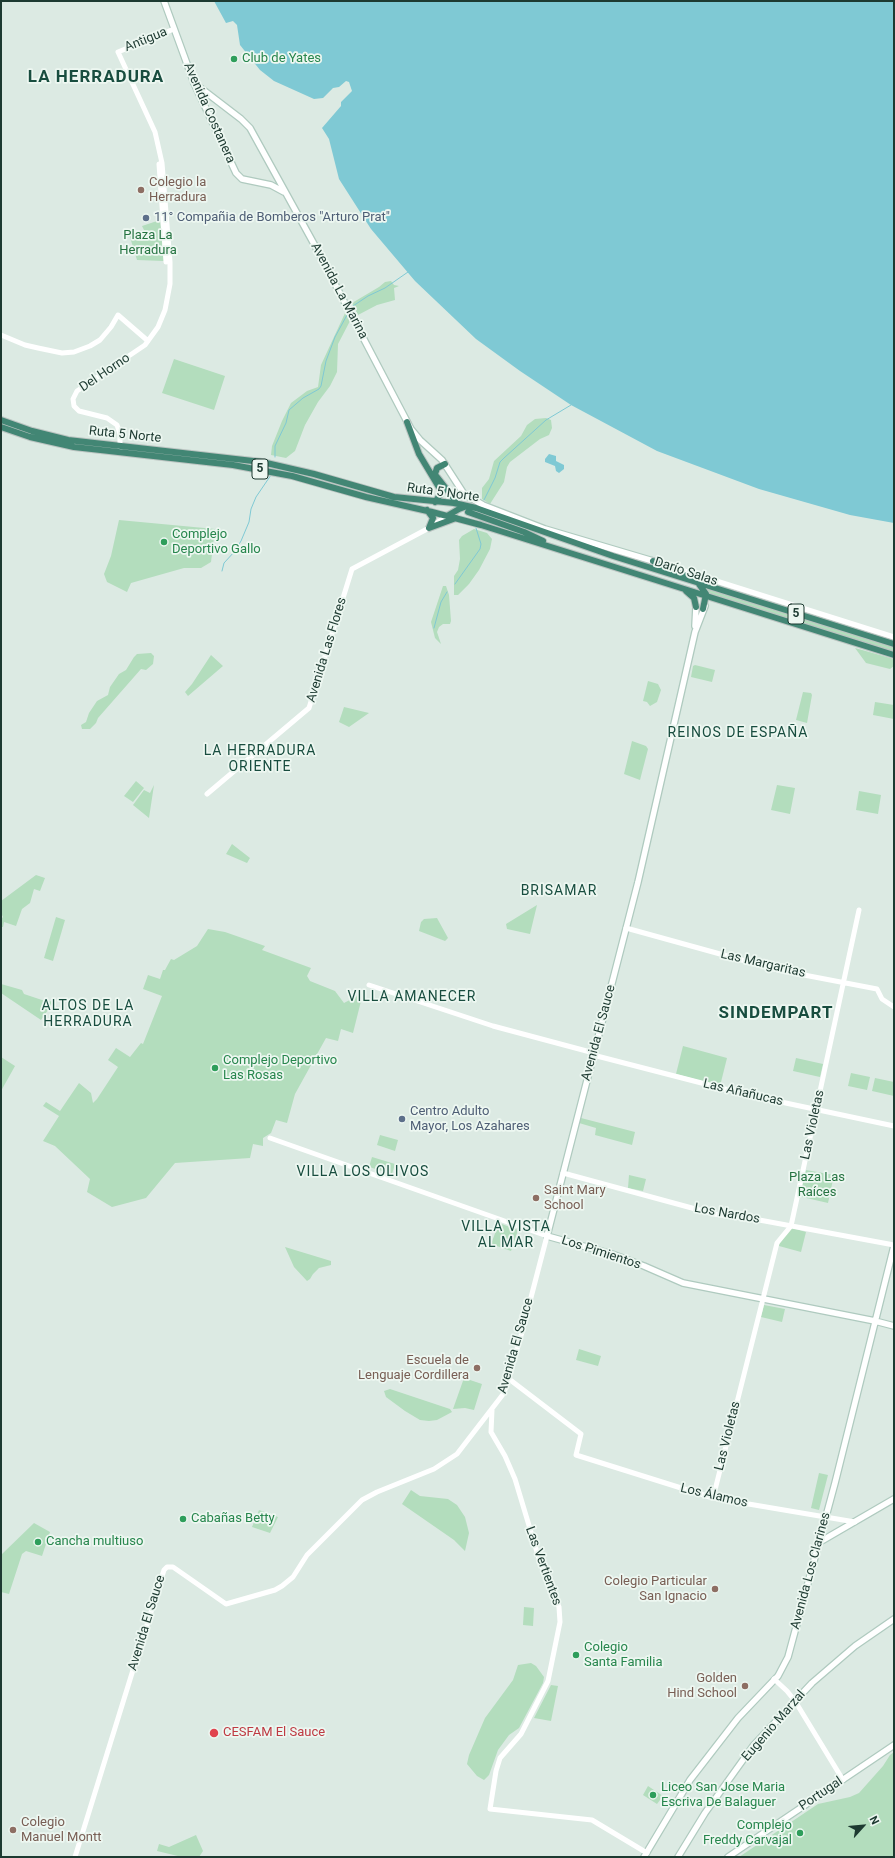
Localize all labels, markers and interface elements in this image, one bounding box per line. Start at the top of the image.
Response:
street label: Antigua [122,24,170,56]
place label: Club de Yates [242,51,321,67]
marker: Club de Yates [229,54,239,64]
street label: Avenida Costanera [180,60,238,166]
district label: LA HERRADURA [28,68,164,88]
place label: Colegio la Herradura [149,175,207,206]
marker: Colegio la Herradura [136,185,146,195]
place label: 11° Compañia de Bomberos "Arturo Prat" [154,210,390,226]
marker: 11° Compañia de Bomberos "Arturo Prat" [141,213,151,223]
park label: Plaza La Herradura [119,228,177,259]
street label: Avenida La Marina [307,240,371,342]
street label: Del Horno [77,350,133,396]
street label: Ruta 5 Norte [88,423,162,447]
road number: 5 [252,459,268,479]
street label: Ruta 5 Norte [406,480,480,506]
place label: Complejo Deportivo Gallo [172,527,261,558]
marker: Complejo Deportivo Gallo [159,537,169,547]
street label: Darío Salas [652,554,720,590]
street label: Avenida Las Flores [304,596,350,704]
road number: 5 [788,604,804,624]
district label: REINOS DE ESPAÑA [668,725,808,741]
district label: LA HERRADURA ORIENTE [204,743,316,776]
district label: BRISAMAR [521,883,597,899]
street label: Las Margaritas [719,947,807,981]
street label: Avenida El Sauce [579,983,619,1083]
district label: VILLA AMANECER [348,989,476,1005]
district label: ALTOS DE LA HERRADURA [42,998,134,1030]
district label: SINDEMPART [719,1004,833,1024]
place label: Complejo Deportivo Las Rosas [223,1053,337,1084]
marker: Complejo Deportivo Las Rosas [210,1063,220,1073]
street label: Las Añañucas [701,1076,785,1110]
street label: Las Violetas [798,1089,828,1161]
place label: Centro Adulto Mayor, Los Azahares [410,1104,530,1135]
marker: Centro Adulto Mayor, Los Azahares [397,1114,407,1124]
district label: VILLA LOS OLIVOS [297,1164,429,1180]
park label: Plaza Las Raíces [789,1170,845,1201]
place label: Saint Mary School [544,1183,606,1214]
marker: Saint Mary School [531,1193,541,1203]
street label: Los Nardos [693,1201,761,1227]
district label: VILLA VISTA AL MAR [461,1219,551,1252]
street label: Los Pimientos [559,1233,643,1273]
street label: Avenida El Sauce [495,1296,537,1396]
place label: Escuela de Lenguaje Cordillera [358,1353,469,1384]
marker: Escuela de Lenguaje Cordillera [472,1363,482,1373]
street label: Las Violetas [712,1400,744,1472]
street label: Los Álamos [679,1481,749,1511]
place label: Cabañas Betty [191,1511,275,1527]
street label: Avenida Los Clarines [788,1511,834,1631]
marker: Cabañas Betty [178,1514,188,1524]
street label: Las Vertientes [521,1524,565,1608]
place label: Cancha multiuso [46,1534,143,1550]
marker: Cancha multiuso [33,1537,43,1547]
street label: Avenida El Sauce [125,1574,169,1672]
place label: Colegio Particular San Ignacio [604,1574,707,1605]
marker: Colegio Particular San Ignacio [710,1584,720,1594]
place label: Colegio Santa Familia [584,1640,663,1671]
marker: Colegio Santa Familia [571,1650,581,1660]
place label: Golden Hind School [667,1671,737,1702]
marker: Golden Hind School [740,1681,750,1691]
street label: Eugenio Marzal [739,1687,809,1765]
place label: CESFAM El Sauce [223,1725,325,1741]
marker: CESFAM El Sauce [208,1727,220,1739]
street label: Portugal [796,1774,846,1814]
place label: Liceo San Jose Maria Escriva De Balaguer [661,1780,785,1811]
marker: Liceo San Jose Maria Escriva De Balaguer [648,1790,658,1800]
north arrow [843,1806,883,1846]
text: N [867,1814,882,1827]
place label: Colegio Manuel Montt [21,1815,101,1846]
place label: Complejo Freddy Carvajal [703,1818,792,1849]
marker: Colegio Manuel Montt [8,1825,18,1835]
marker: Complejo Freddy Carvajal [795,1828,805,1838]

